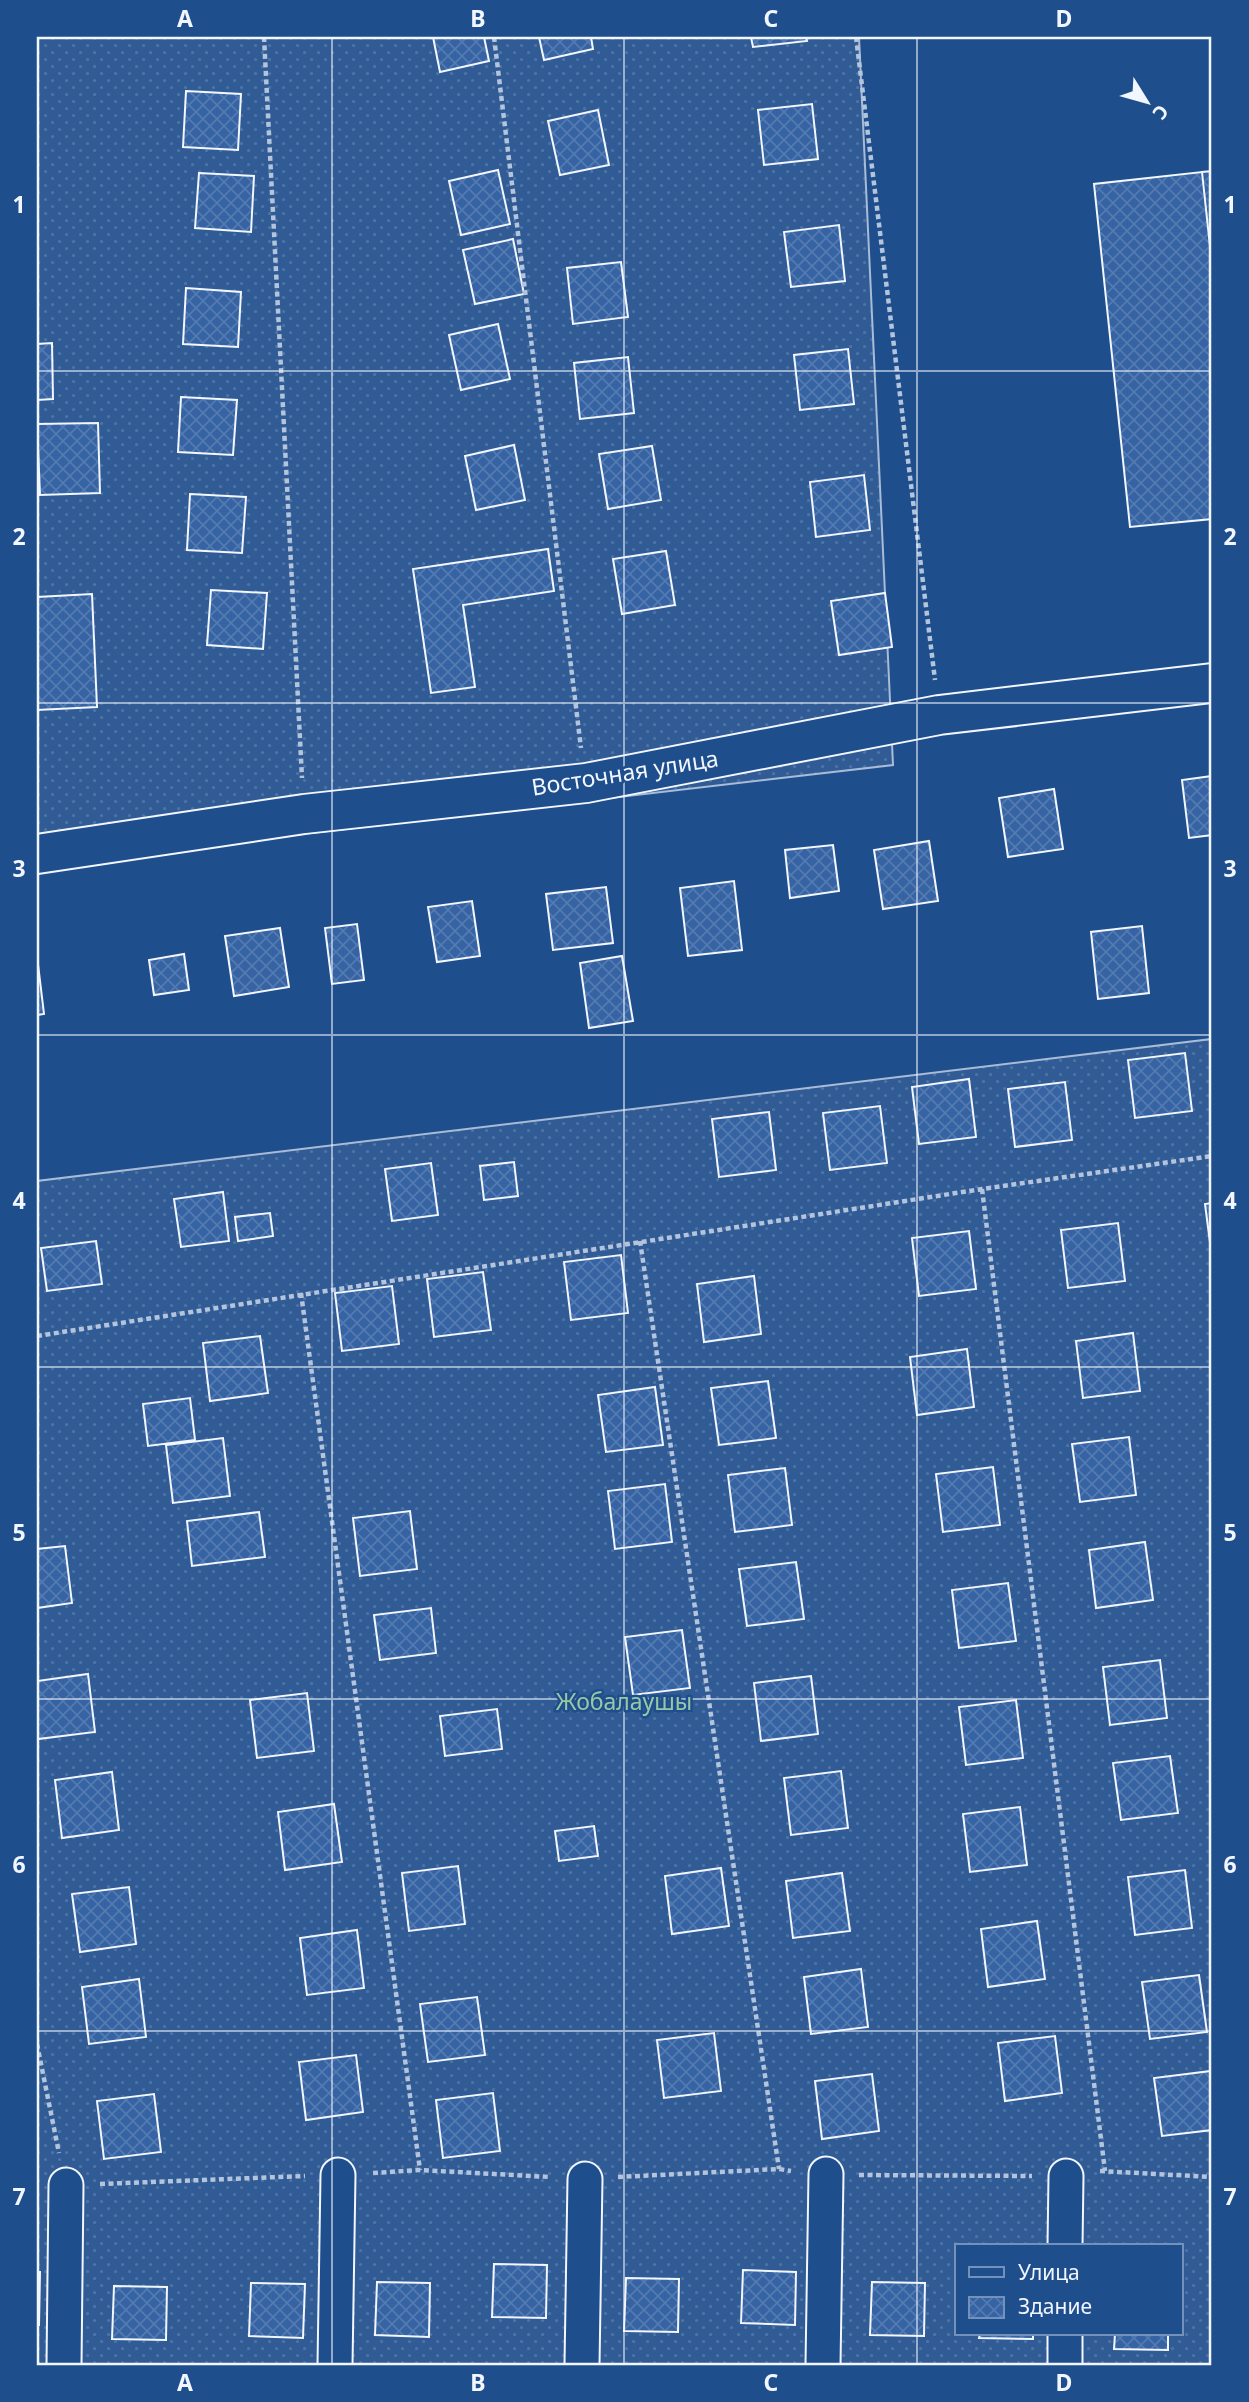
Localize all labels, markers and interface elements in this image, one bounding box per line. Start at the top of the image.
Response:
text: A [177,2,193,34]
text: B [470,2,486,34]
text: C [764,2,779,34]
text: D [1056,2,1072,34]
north arrow [1112,66,1182,136]
text: С [1147,100,1175,125]
text: 1 [12,188,26,220]
text: 1 [1223,188,1237,220]
text: 2 [12,520,26,552]
text: 2 [1223,520,1237,552]
street label: Восточная улица [529,741,721,803]
text: 3 [12,852,26,884]
text: 3 [1223,852,1237,884]
text: 4 [12,1184,26,1216]
text: 4 [1223,1184,1237,1216]
text: 5 [12,1516,26,1548]
text: 5 [1223,1516,1237,1548]
park label: Жобалаушы [556,1685,692,1717]
text: 6 [12,1848,26,1880]
text: 6 [1223,1848,1237,1880]
text: 7 [12,2180,26,2212]
text: 7 [1223,2180,1237,2212]
legend [955,2244,1182,2336]
text: Улица [1018,2258,1080,2286]
text: Здание [1018,2292,1092,2320]
text: A [177,2366,193,2398]
text: B [470,2366,486,2398]
text: C [764,2366,779,2398]
text: D [1056,2366,1072,2398]

